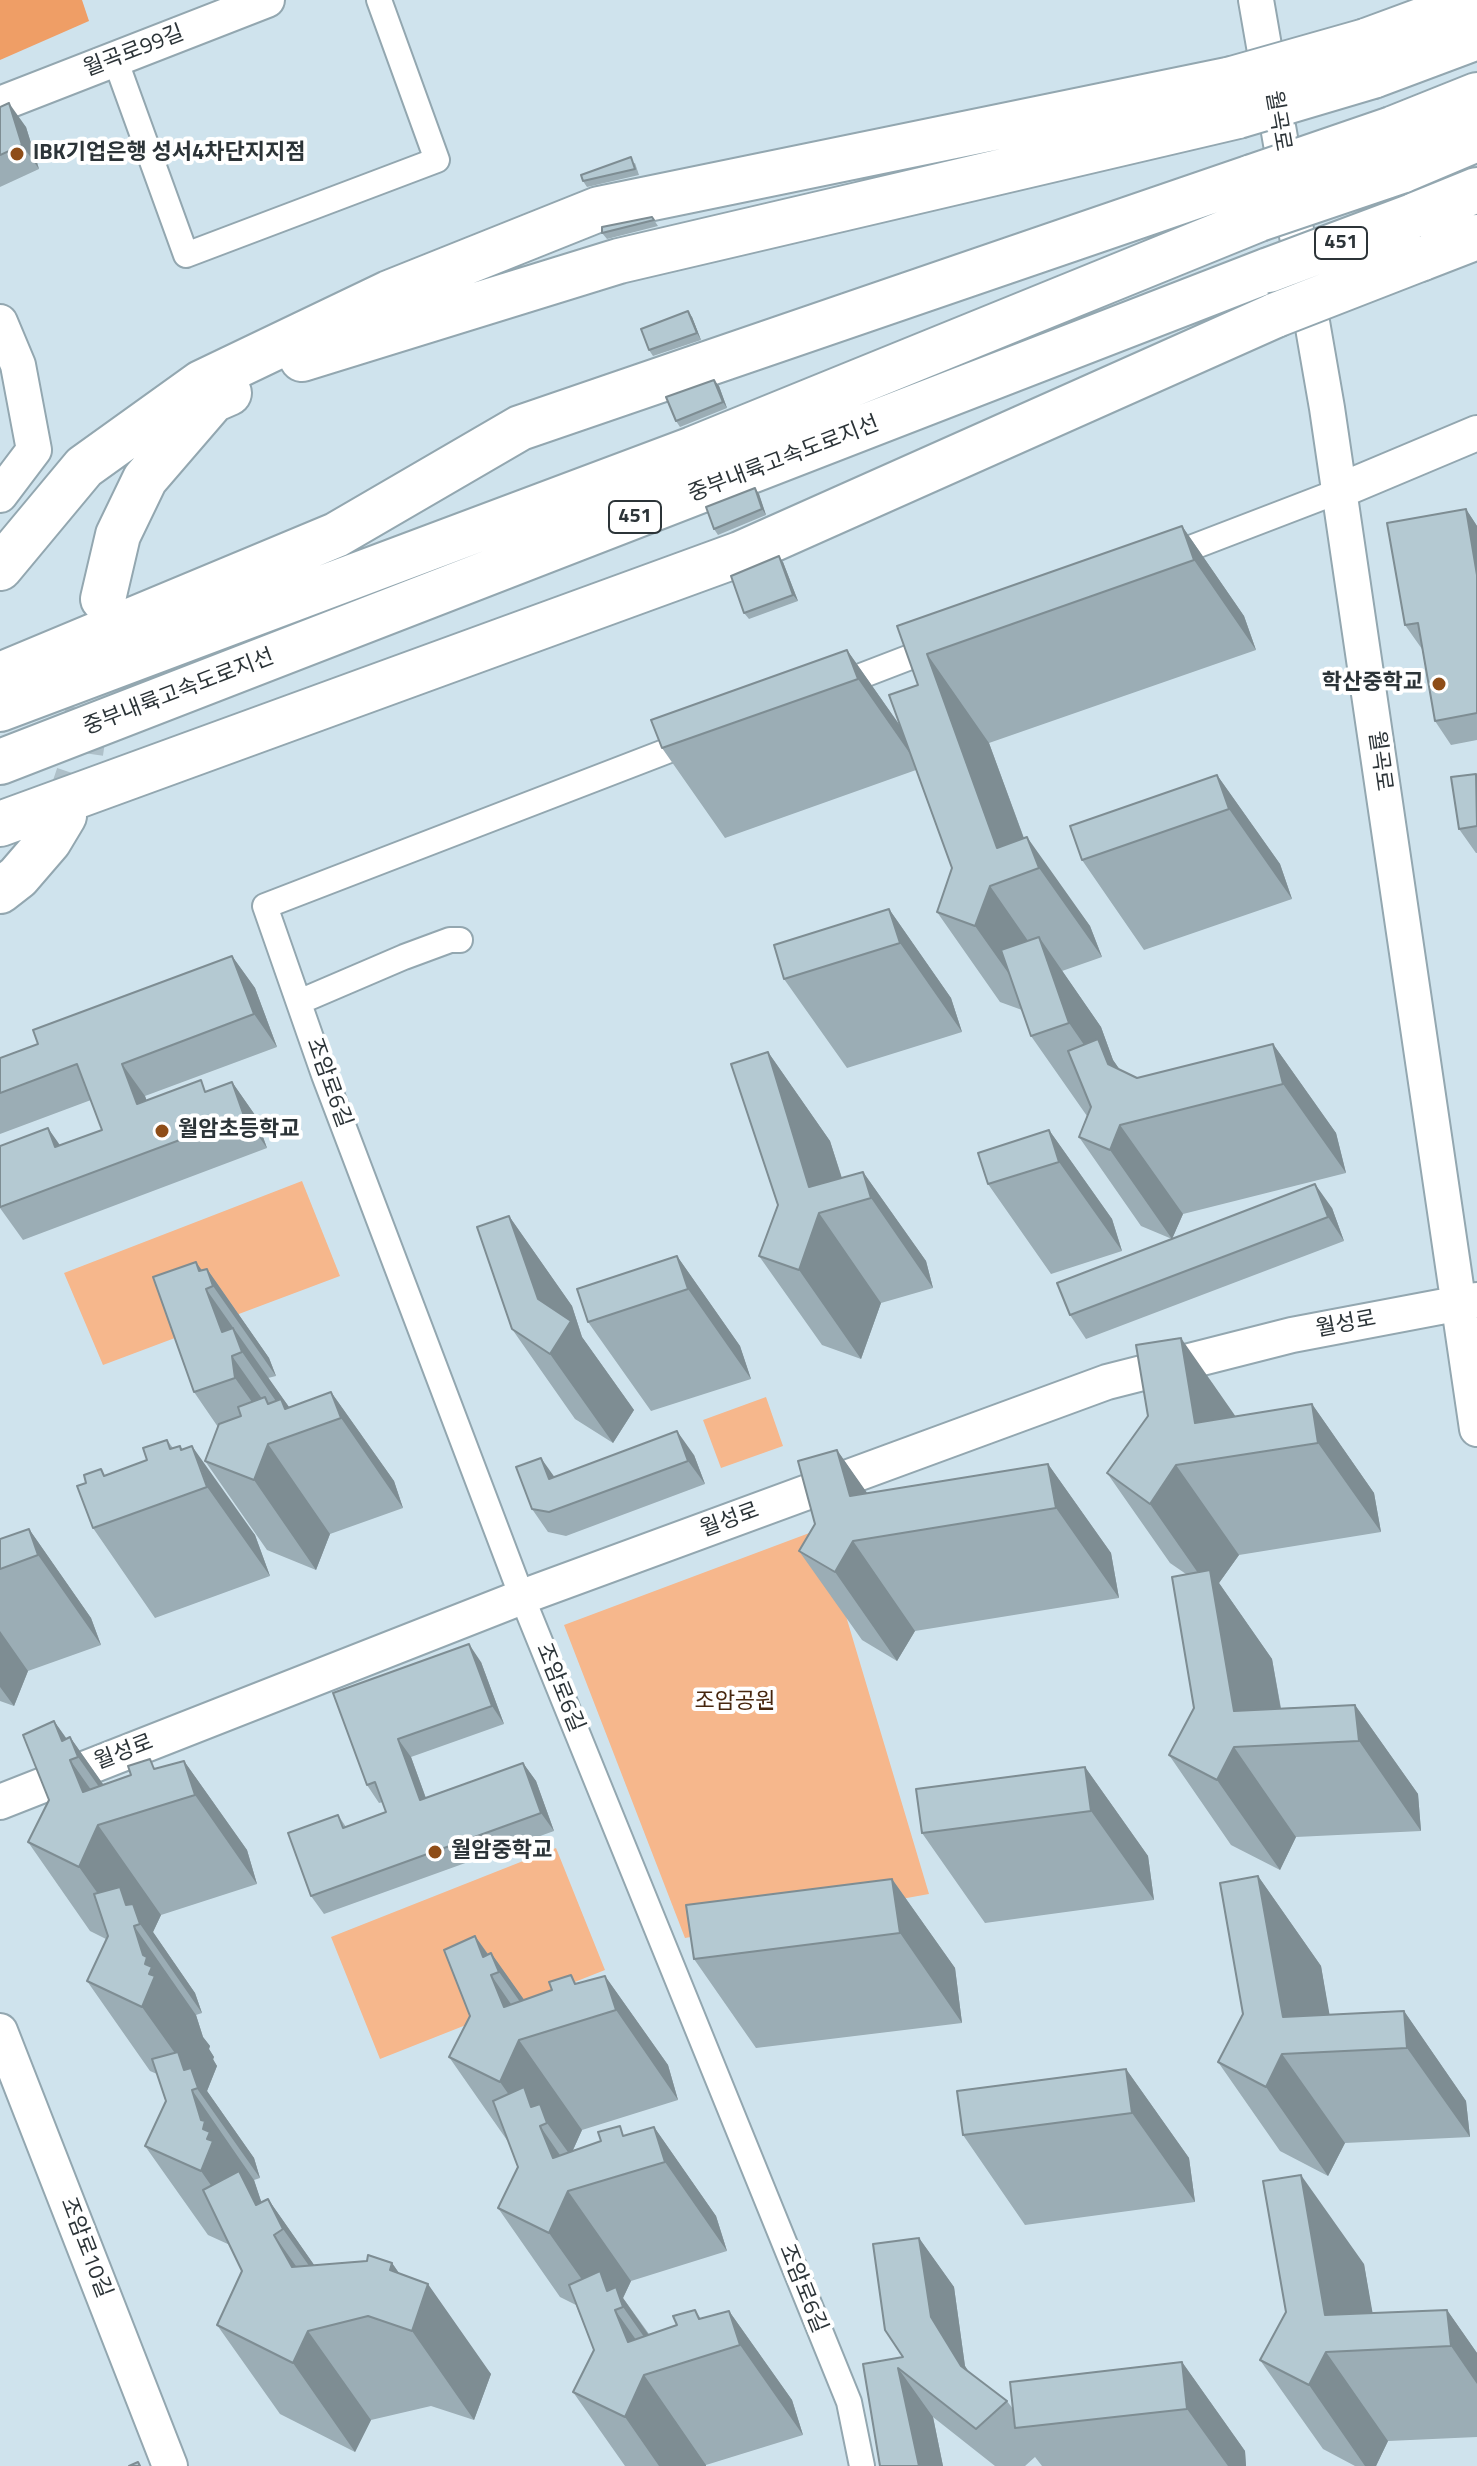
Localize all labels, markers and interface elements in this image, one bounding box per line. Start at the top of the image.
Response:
street label: 월곡로99길 [80,21,188,83]
street label: 월곡로 [1259,89,1295,153]
place label: IBK기업은행 성서4차단지지점 [33,141,306,167]
marker: IBK기업은행 성서4차단지지점 [8,145,26,163]
road number: 451 [1315,227,1367,259]
street label: 중부내륙고속도로지선 [685,411,883,509]
road number: 451 [609,501,661,533]
street label: 중부내륙고속도로지선 [80,644,278,742]
place label: 학산중학교 [1322,671,1423,697]
marker: 학산중학교 [1430,675,1448,693]
street label: 월곡로 [1362,729,1396,793]
street label: 조암로6길 [300,1035,356,1131]
place label: 월암초등학교 [178,1118,299,1144]
marker: 월암초등학교 [153,1122,171,1140]
street label: 월성로 [1314,1306,1378,1344]
street label: 월성로 [697,1498,763,1544]
street label: 조암로6길 [529,1640,589,1736]
park label: 조암공원 [695,1690,775,1716]
street label: 월성로 [91,1730,157,1776]
place label: 월암중학교 [451,1839,552,1865]
marker: 월암중학교 [426,1843,444,1861]
street label: 조암로10길 [54,2194,116,2302]
street label: 조암로6길 [772,2241,832,2337]

